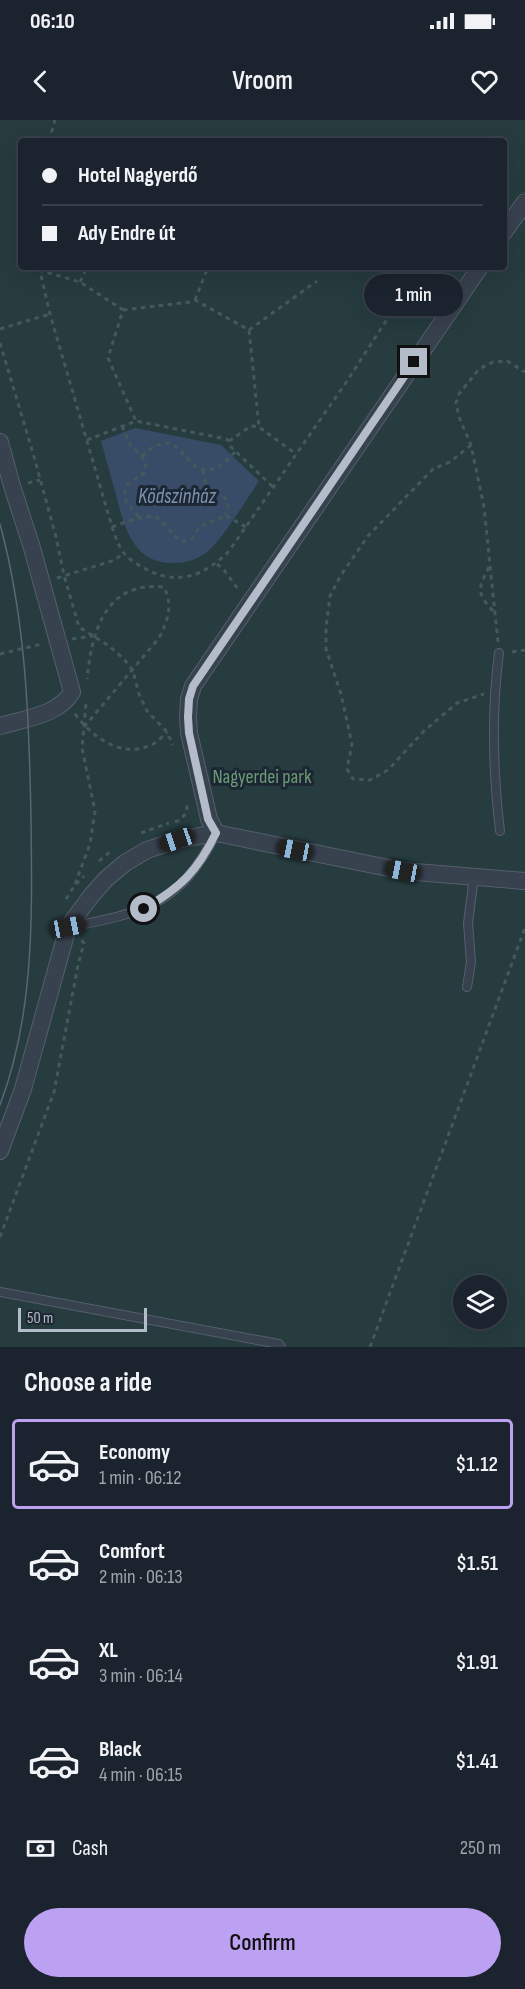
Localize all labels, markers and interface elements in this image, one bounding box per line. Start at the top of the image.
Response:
text: 06:10 [30,8,75,35]
icon: back [24,65,57,98]
text: Vroom [232,65,293,97]
icon: heart [468,65,501,98]
text: Hotel Nagyerdő [78,162,198,189]
text: Ady Endre út [78,220,176,247]
callout: 1 min [364,275,464,317]
text: 1 min [395,283,432,307]
route end [400,348,427,375]
water label: Ködszínház [138,484,217,509]
park label: Nagyerdei park [212,765,312,789]
car [157,826,197,854]
car [276,838,314,862]
car [384,859,422,883]
route start [130,895,157,922]
car [49,915,87,939]
map controls [453,1275,507,1329]
button: layers [453,1275,507,1329]
scale bar [18,1305,147,1332]
text: 50 m [27,1309,53,1328]
text: Choose a ride [24,1367,152,1399]
icon: car [27,1437,81,1491]
text: Economy [99,1439,170,1466]
text: $1.12 [455,1451,498,1478]
text: 1 min · 06:12 [99,1466,182,1490]
icon: car [27,1536,81,1590]
text: Comfort [99,1538,165,1565]
text: $1.51 [456,1550,498,1577]
text: 2 min · 06:13 [99,1565,183,1589]
icon: car [27,1635,81,1689]
text: XL [99,1637,118,1664]
text: $1.91 [455,1649,498,1676]
text: 3 min · 06:14 [99,1664,183,1688]
icon: car [27,1734,81,1788]
text: Black [99,1736,141,1763]
text: $1.41 [455,1748,498,1775]
text: 4 min · 06:15 [99,1763,182,1787]
icon: cash [24,1832,57,1865]
text: Cash [72,1835,108,1862]
text: 250 m [460,1836,501,1860]
button: Confirm [24,1908,501,1977]

